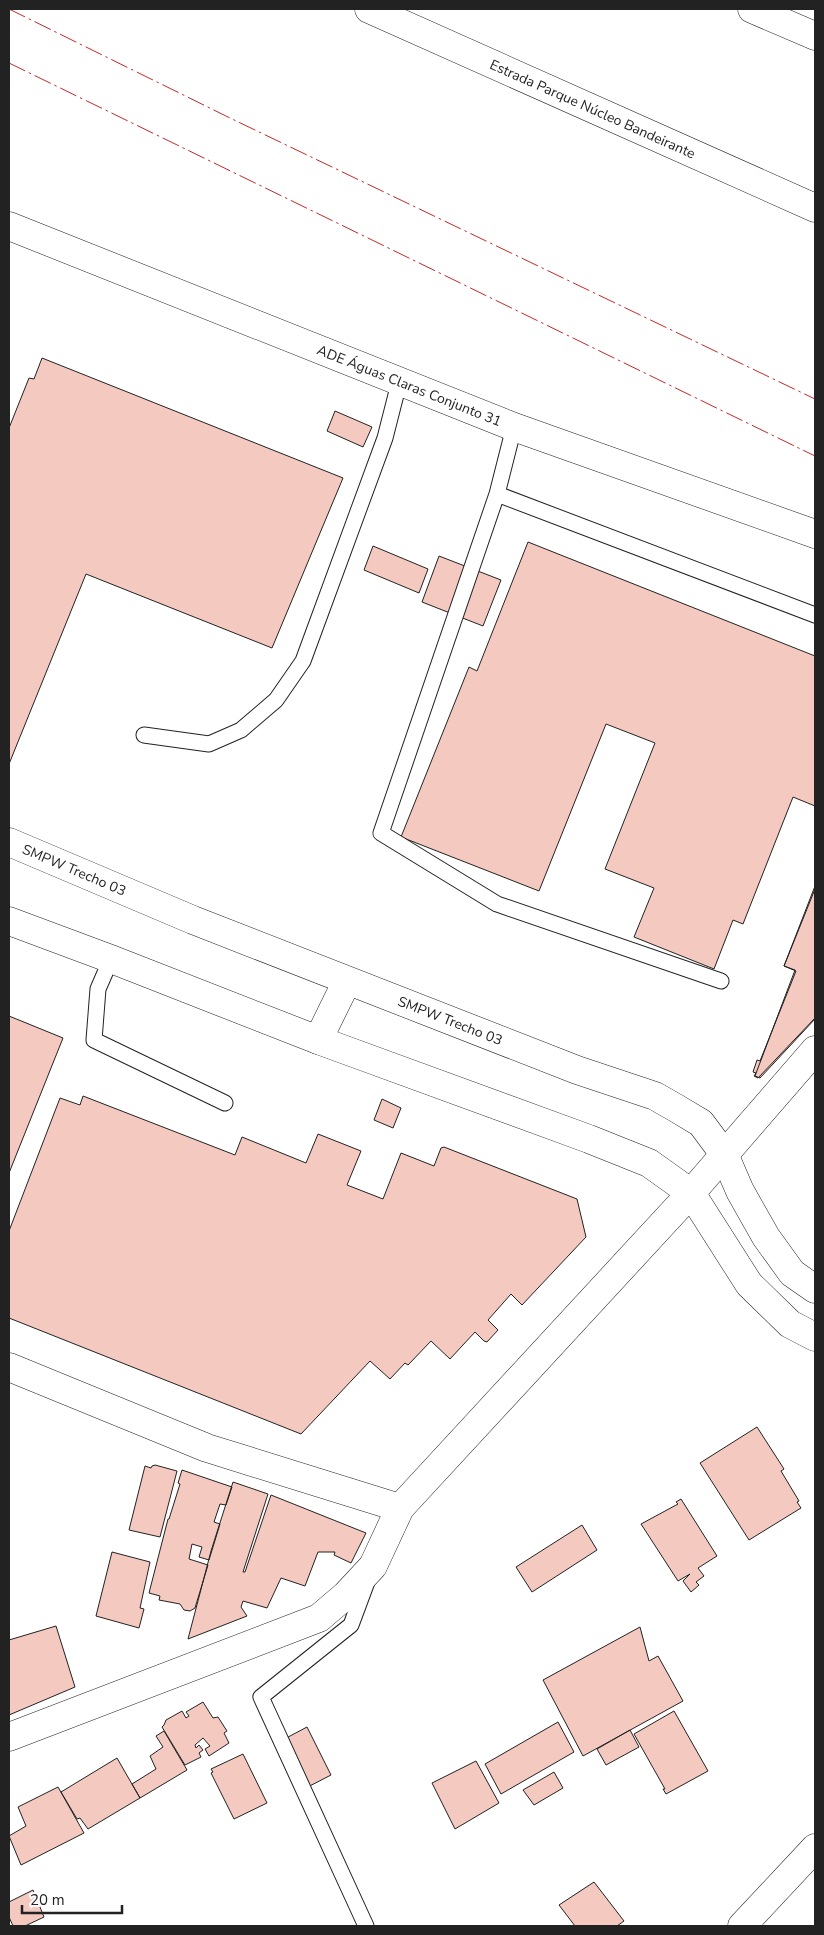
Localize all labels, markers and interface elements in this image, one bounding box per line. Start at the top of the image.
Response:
street label: Estrada Parque Núcleo Bandeirante [487,55,699,163]
street label: ADE Águas Claras Conjunto 31 [314,340,504,431]
street label: SMPW Trecho 03 [20,839,129,900]
street label: SMPW Trecho 03 [395,991,505,1050]
scale bar [22,1882,122,1914]
text: 20 m [30,1890,65,1910]

